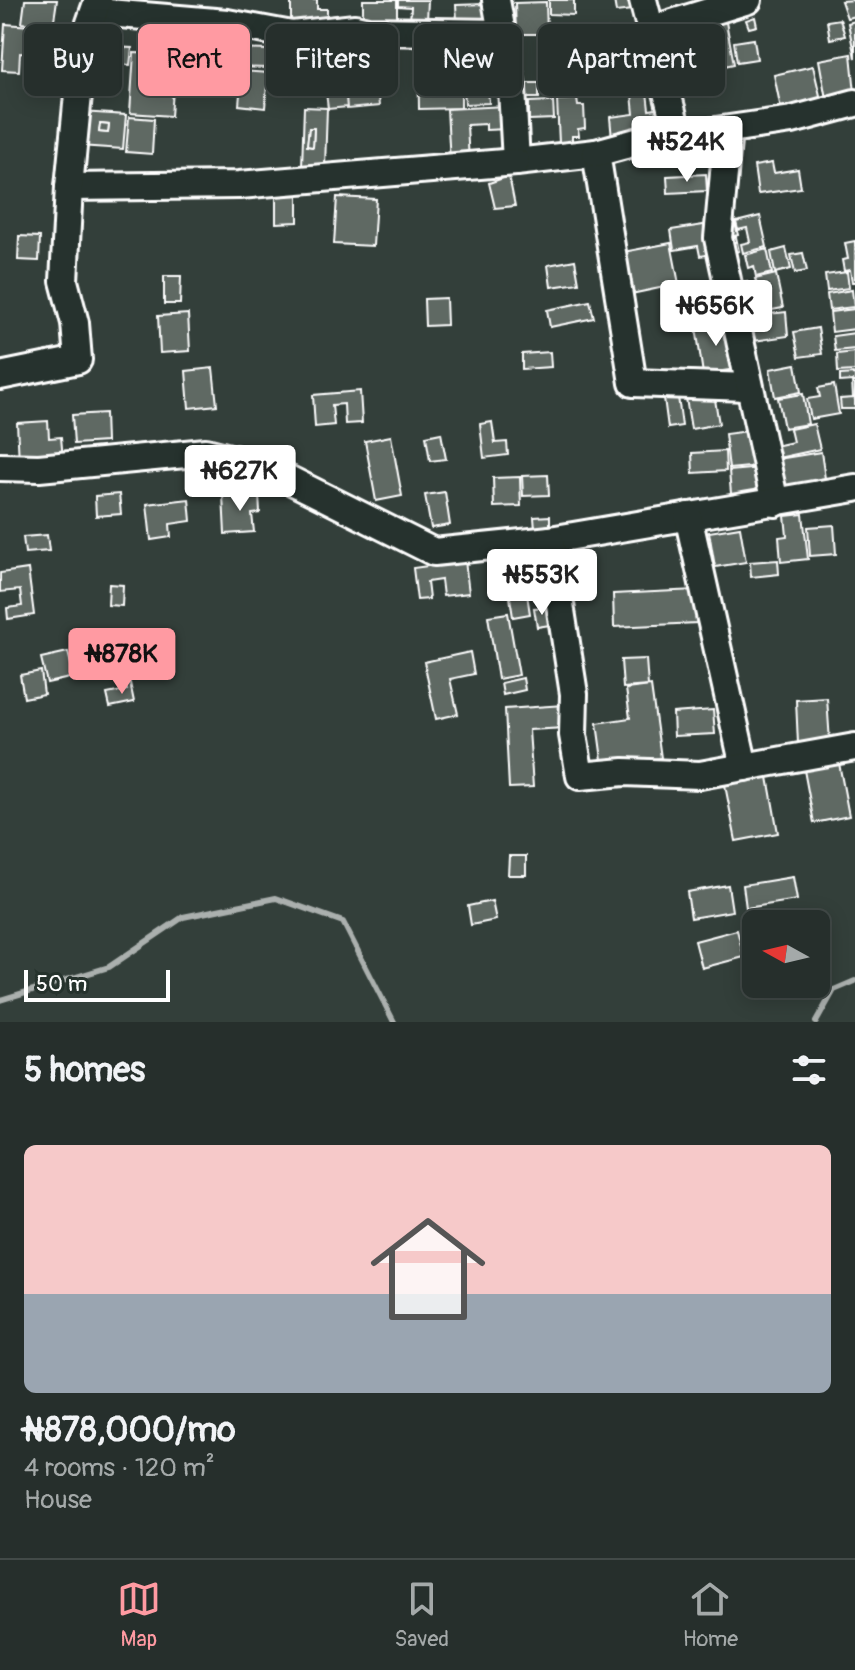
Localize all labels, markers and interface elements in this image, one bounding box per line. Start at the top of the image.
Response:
chip: Buy [24,24,122,96]
chip: Rent [138,24,250,96]
chip: Filters [266,24,398,96]
chip: New [414,24,522,96]
chip: Apartment [538,24,725,96]
pin: ₦524K [631,116,743,184]
text: ₦524K [650,126,724,158]
pin: ₦656K [660,280,772,348]
text: ₦656K [678,290,754,322]
pin: ₦627K [184,445,296,513]
text: ₦627K [203,455,277,487]
pin: ₦553K [486,549,598,617]
text: ₦553K [505,559,579,591]
pin: ₦878K [66,628,178,696]
text: ₦878K [86,638,158,670]
north arrow [742,910,830,998]
map controls [742,910,830,998]
scale bar [24,966,170,1002]
text: 50 m [36,970,87,998]
icon: filters [787,1048,831,1092]
text: 5 homes [24,1049,145,1092]
icon: home [356,1197,500,1341]
text: ₦878,000/mo [24,1409,236,1452]
text: 4 rooms · 120 m² [24,1452,215,1484]
text: House [24,1484,92,1516]
tab: Map [117,1577,161,1653]
tab: Saved [394,1577,449,1653]
tab: Home [683,1577,738,1653]

